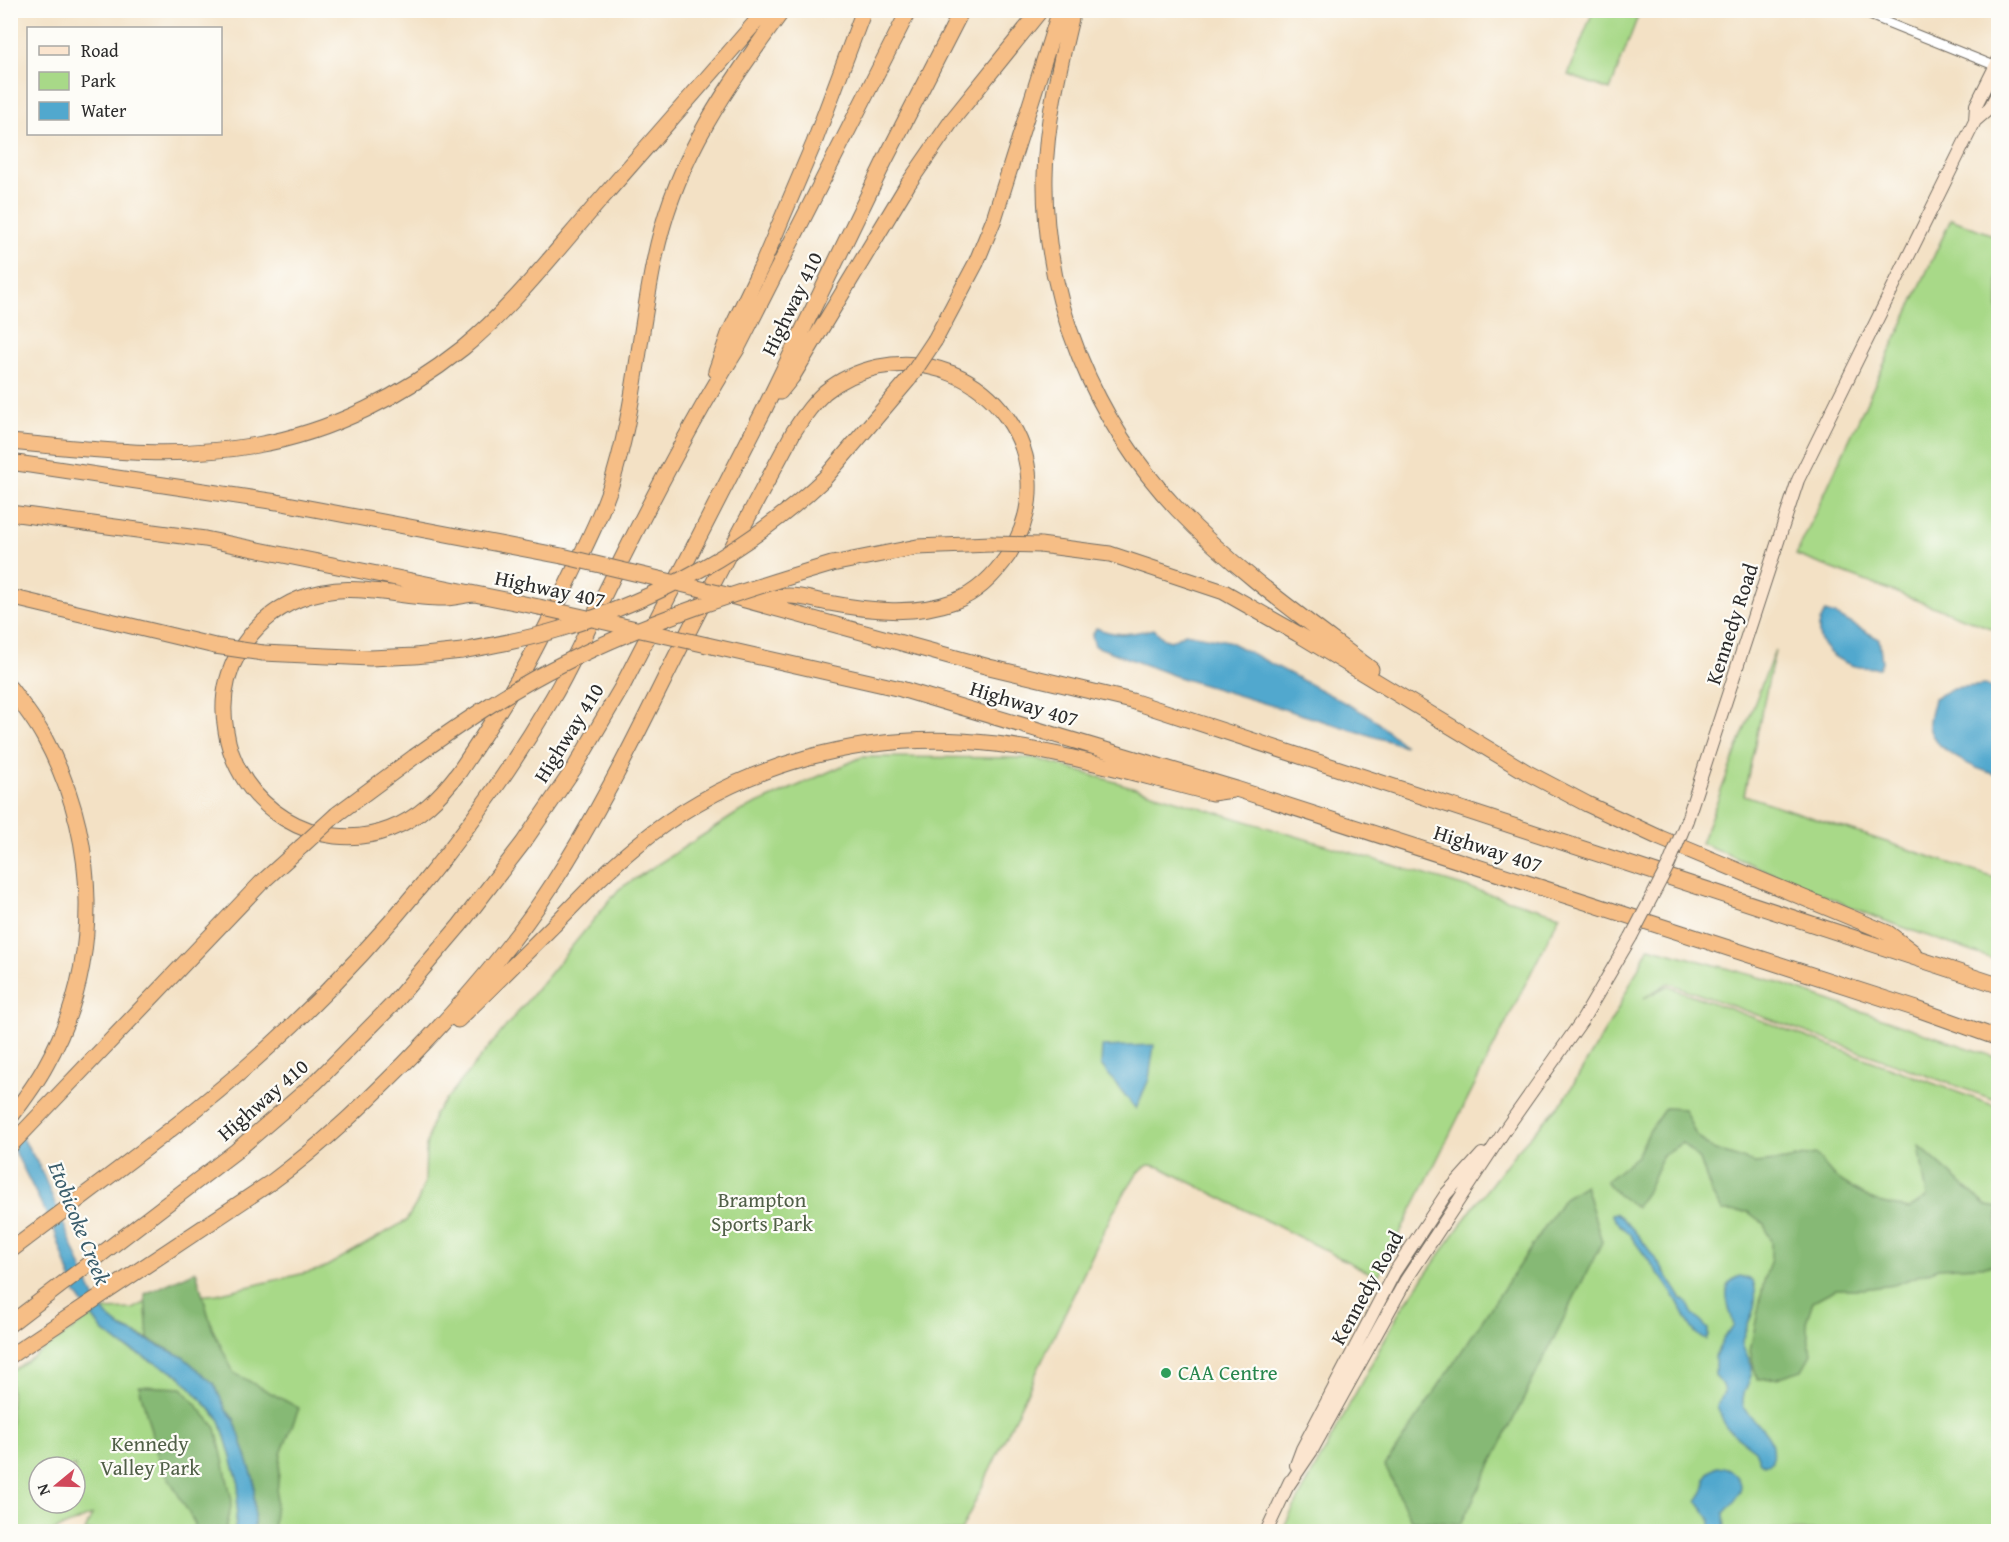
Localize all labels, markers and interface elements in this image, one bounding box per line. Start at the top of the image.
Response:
legend [27,27,222,135]
text: Road [81,37,119,64]
text: Park [81,67,117,94]
text: Water [81,97,127,124]
street label: Highway 410 [753,247,830,361]
street label: Kennedy Road [1697,558,1766,689]
street label: Highway 407 [492,562,608,615]
street label: Highway 407 [966,672,1082,735]
street label: Highway 410 [526,677,611,788]
street label: Highway 407 [1430,816,1546,881]
street label: Highway 410 [210,1051,315,1148]
water label: Etobicoke Creek [40,1156,120,1290]
park label: Brampton Sports Park [711,1184,813,1239]
street label: Kennedy Road [1322,1224,1411,1350]
place label: CAA Centre [1178,1357,1278,1388]
marker: CAA Centre [1159,1366,1173,1380]
park label: Kennedy Valley Park [100,1428,200,1483]
north arrow [27,1455,87,1515]
text: N [30,1481,56,1499]

